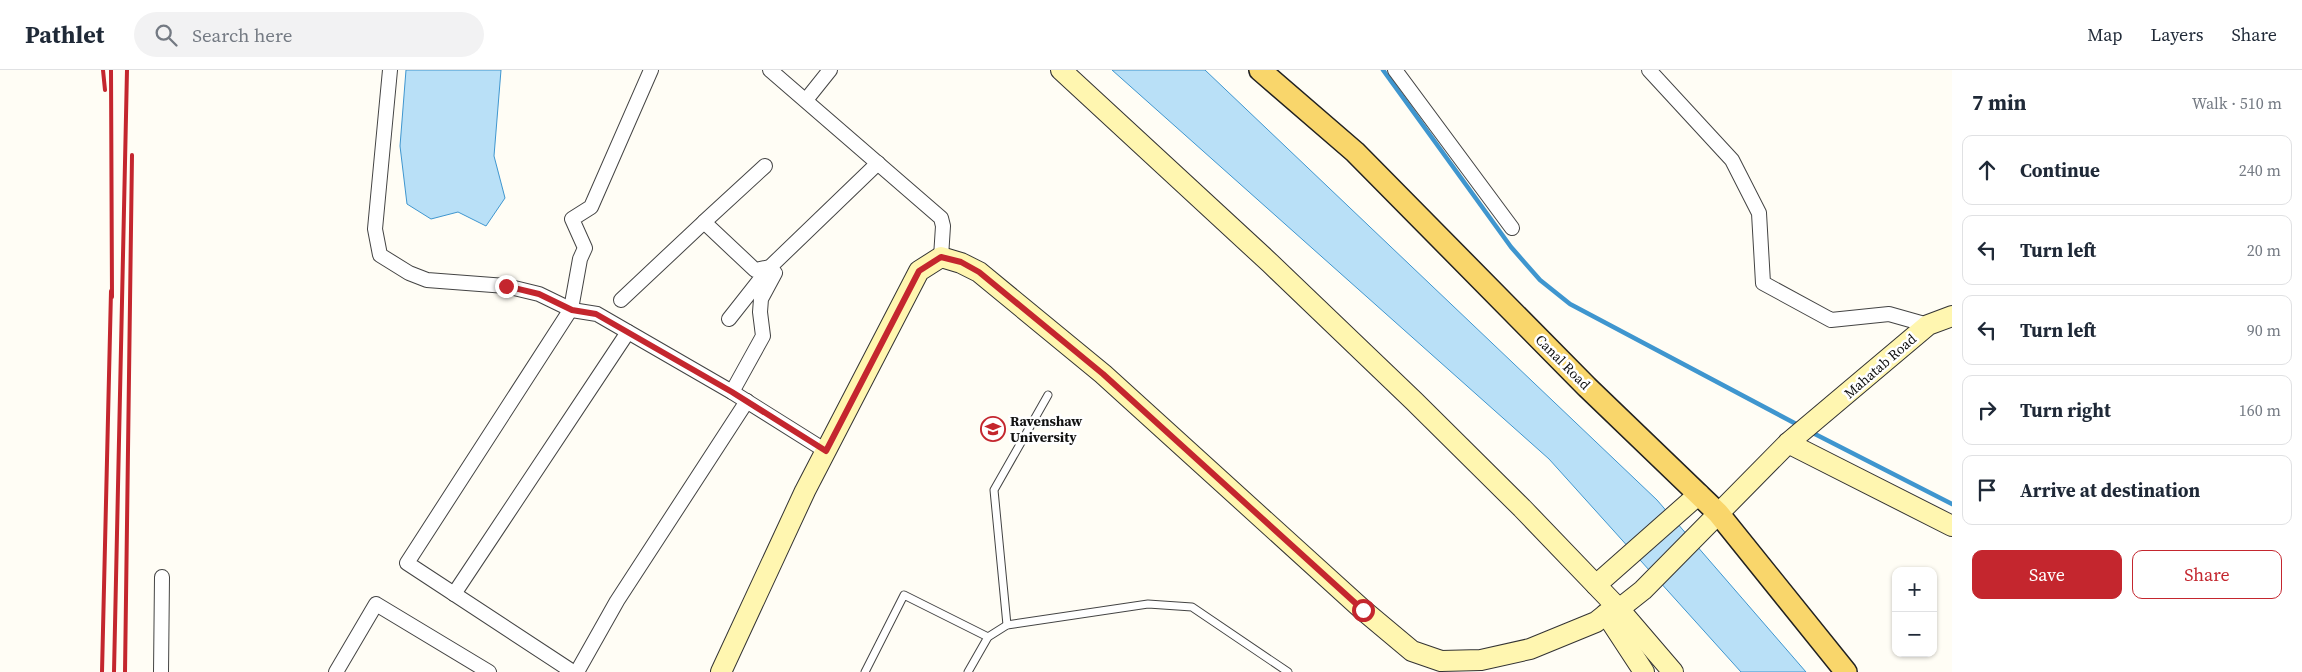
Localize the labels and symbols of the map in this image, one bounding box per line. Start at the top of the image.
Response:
route end [495,275,518,298]
street label: Mahatab Road [1840,329,1920,403]
street label: Canal Road [1531,330,1595,394]
place label: Ravenshaw University [1010,411,1082,447]
school or university icon: Ravenshaw University [980,416,1006,442]
route start [1352,599,1375,622]

